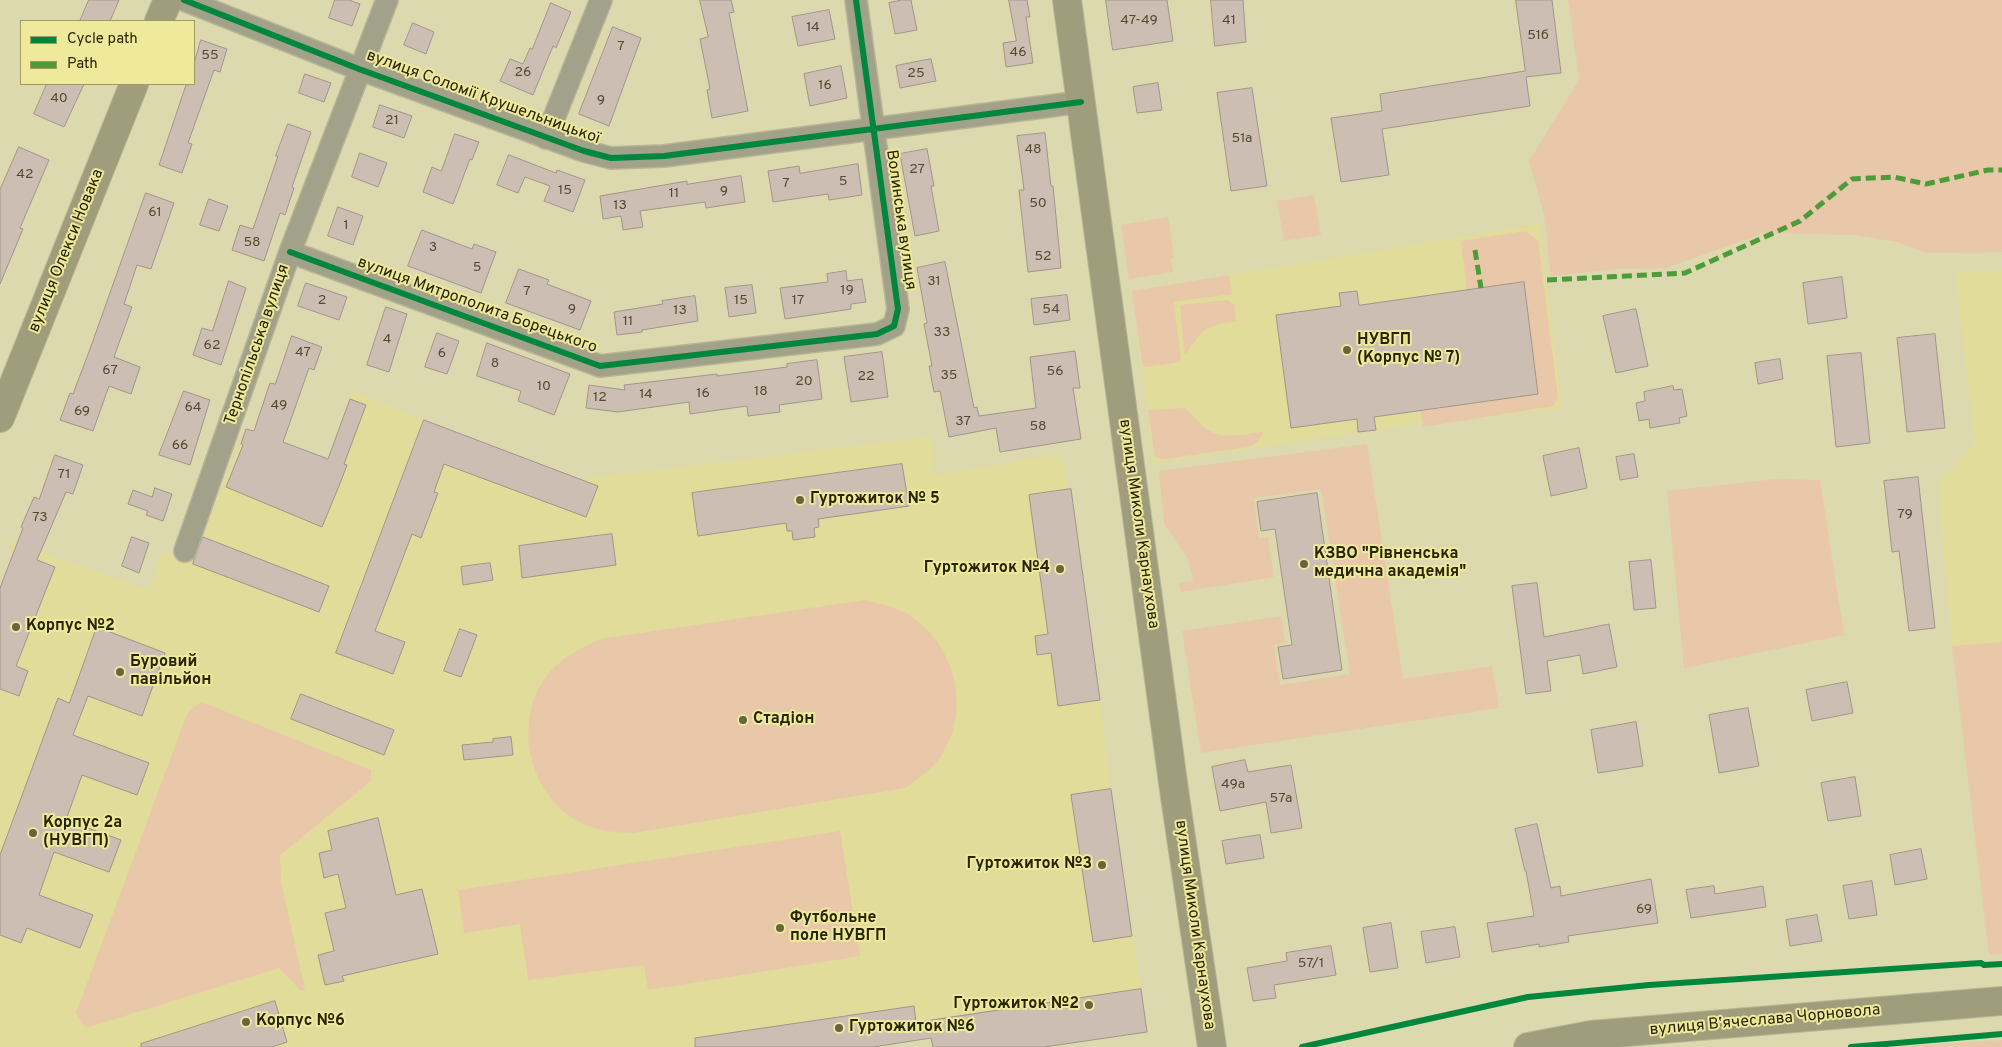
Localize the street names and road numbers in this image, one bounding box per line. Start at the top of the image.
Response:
street label: вулиця Соломії Крушельницької [363,47,603,149]
street label: Волинська вулиця [881,149,919,291]
street label: вулиця Олекси Новака [25,167,109,335]
street label: вулиця Митрополита Борецького [355,254,599,358]
street label: Тернопільська вулиця [221,262,295,428]
street label: вулиця Миколи Карнаухова [1114,418,1162,630]
street label: вулиця Миколи Карнаухова [1170,819,1218,1031]
street label: вулиця Вʼячеслава Чорновола [1649,1001,1881,1041]

